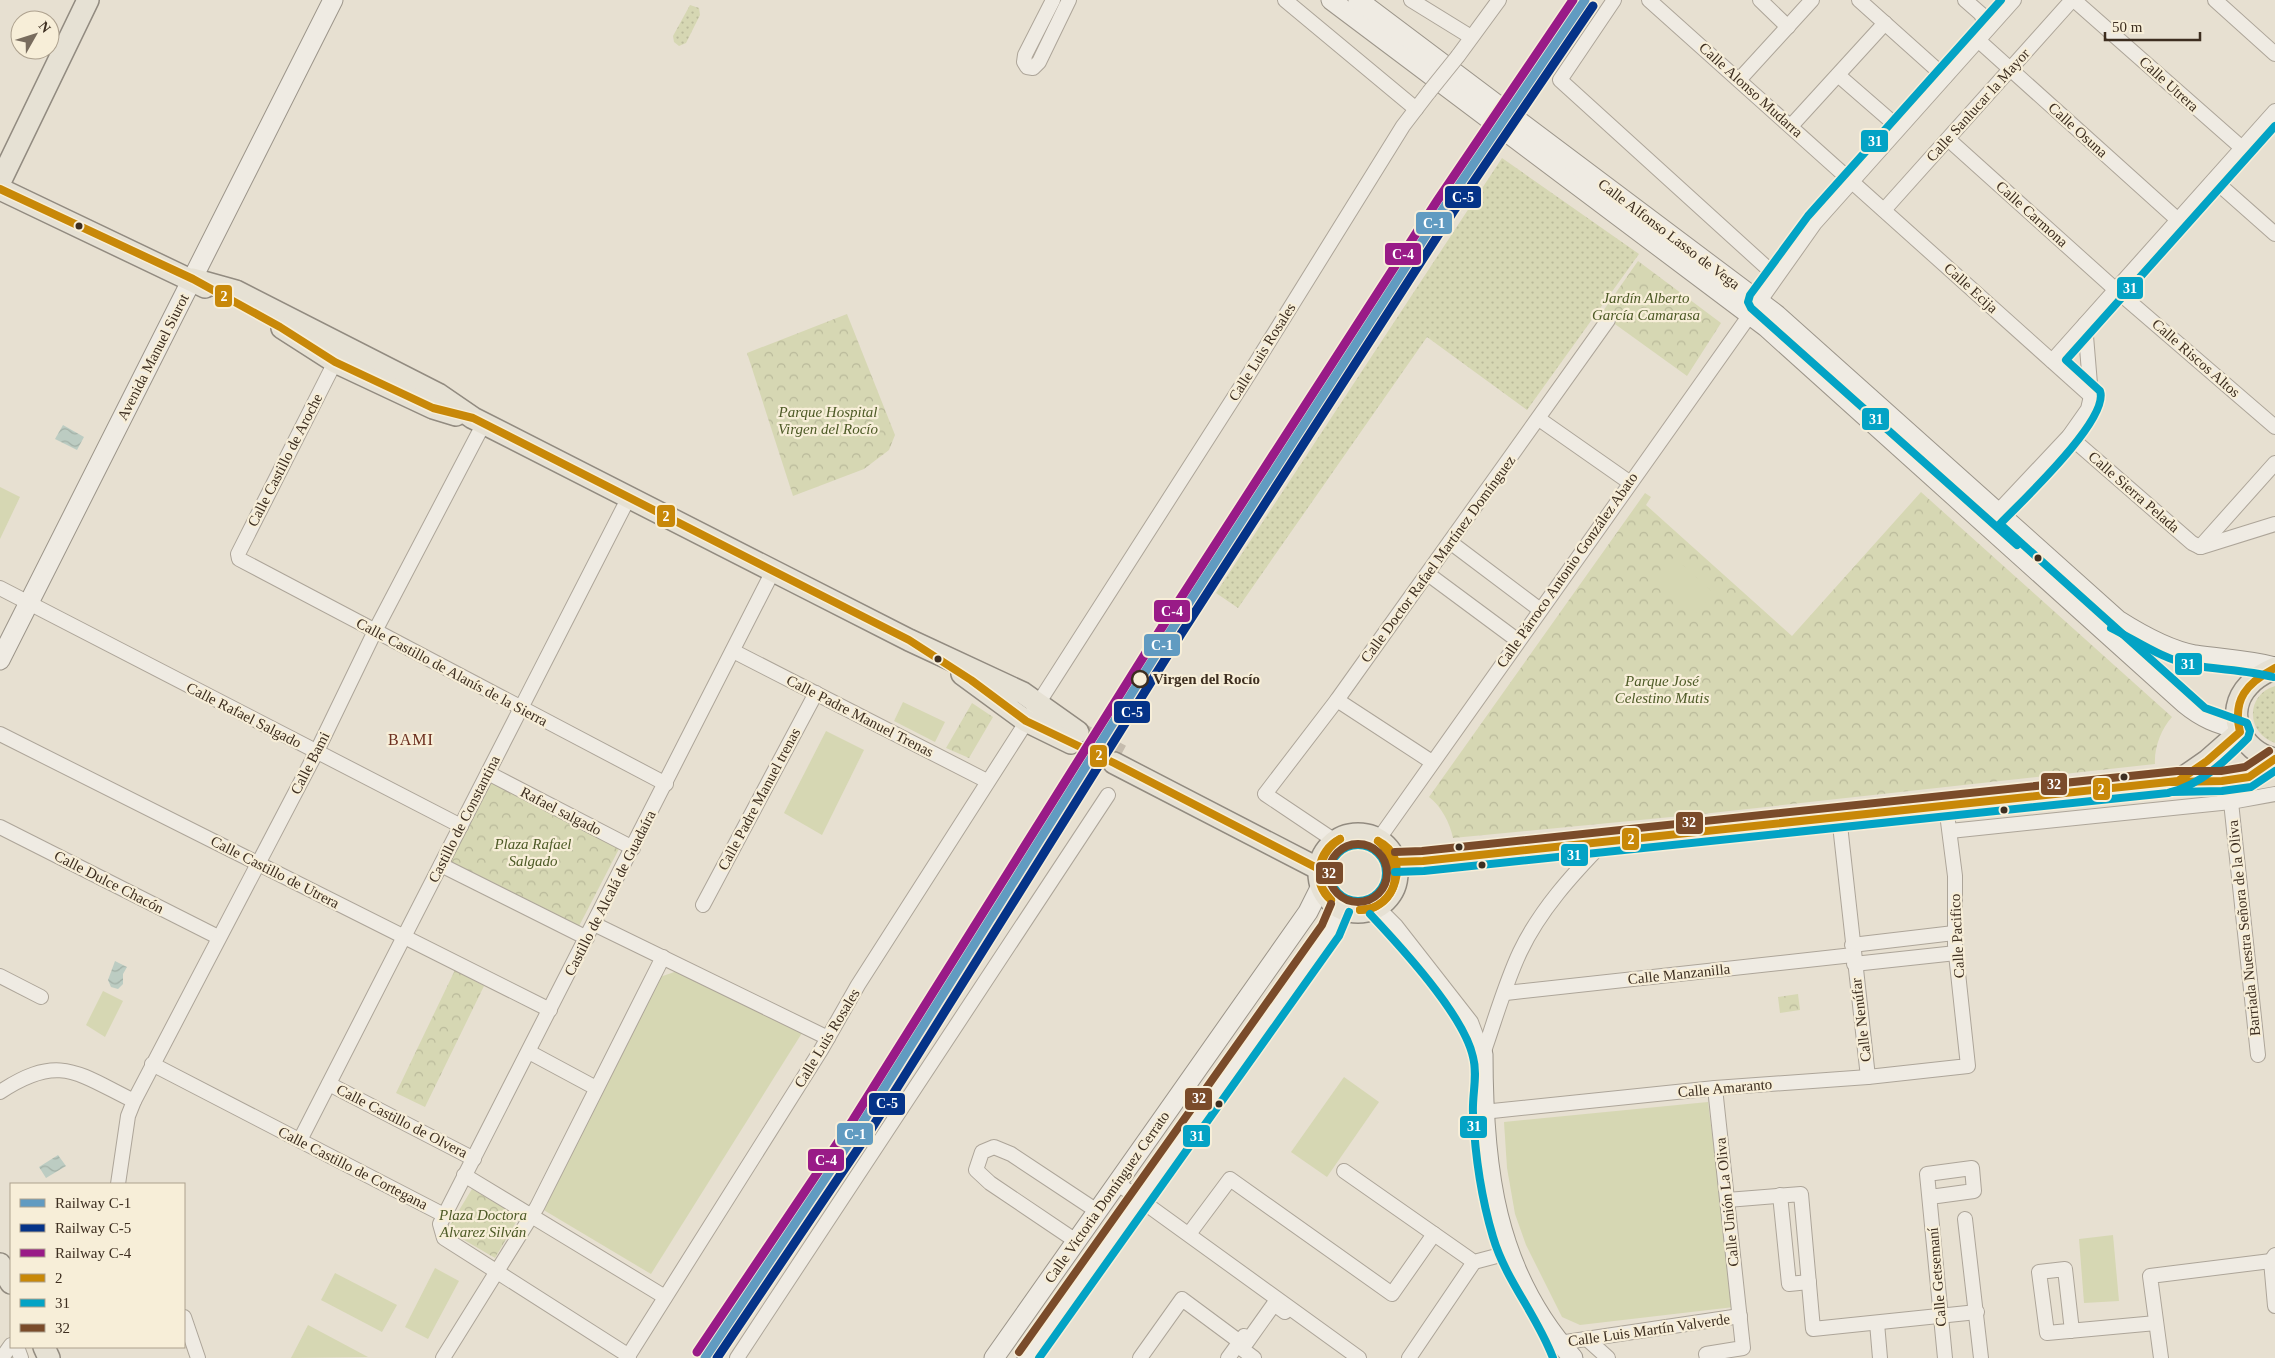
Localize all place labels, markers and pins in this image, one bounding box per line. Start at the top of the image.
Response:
unlabelled marker [74,221,84,231]
unlabelled marker [2033,553,2043,563]
unlabelled marker [933,654,943,664]
marker: Virgen del Rocío [1131,670,1149,688]
place label: Virgen del Rocío [1153,671,1260,687]
unlabelled marker [2119,772,2129,782]
unlabelled marker [1999,805,2009,815]
unlabelled marker [1454,842,1464,852]
unlabelled marker [1477,860,1487,870]
unlabelled marker [1214,1099,1224,1109]

